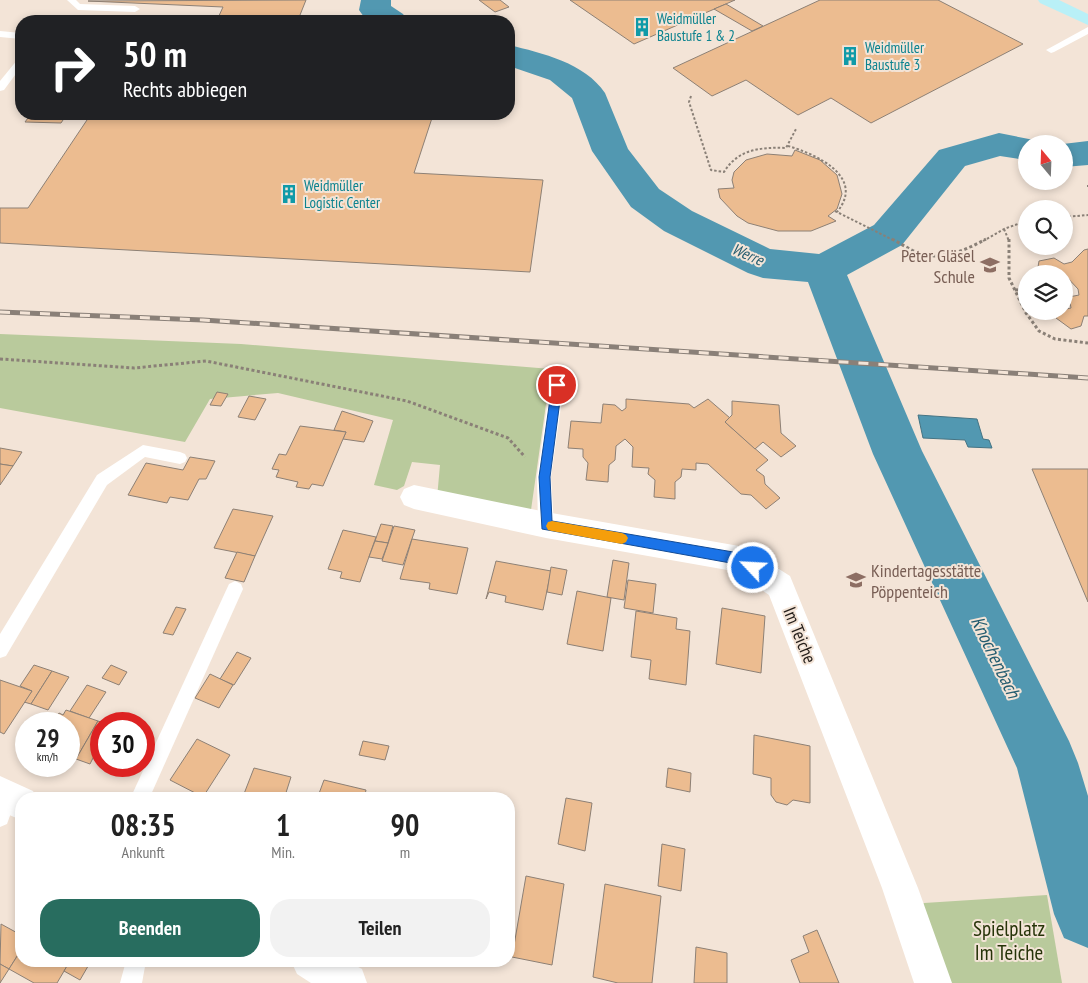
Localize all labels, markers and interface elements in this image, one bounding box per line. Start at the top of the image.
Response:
place label: Weidmüller Baustufe 1 & 2 [657,9,735,45]
building icon: Weidmüller Baustufe 1 & 2 [631,16,653,38]
text: 50 m [123,31,187,77]
icon: right [40,35,105,100]
place label: Weidmüller Baustufe 3 [865,38,925,74]
building icon: Weidmüller Baustufe 3 [839,45,861,67]
text: Rechts abbiegen [123,75,247,103]
north arrow [1018,135,1072,190]
map controls [1018,135,1073,320]
place label: Weidmüller Logistic Center [304,176,381,212]
building icon: Weidmüller Logistic Center [278,183,300,205]
button: search [1018,200,1073,255]
water label: Werre [729,238,768,270]
place label: Peter Gläsel Schule [901,244,976,288]
school or university icon: Peter Gläsel Schule [979,254,1001,276]
button: layers [1018,265,1073,320]
pin [536,364,578,406]
icon: arrive [543,371,571,399]
position arrow [726,541,778,593]
place label: Kindertagesstätte Pöppenteich [871,559,981,603]
school or university icon: Kindertagesstätte Pöppenteich [845,569,867,591]
street label: Im Teiche [778,604,822,666]
water label: Knochenbach [966,612,1027,703]
speed limit sign: 30 [90,712,155,777]
text: 29 [36,722,59,754]
text: km/h [37,749,58,764]
text: 08:35 [111,805,176,844]
text: 1 [276,805,290,844]
text: 90 [391,805,419,844]
text: Ankunft [122,842,165,862]
text: Min. [271,842,295,862]
text: m [400,842,410,862]
button: Beenden [40,899,260,957]
button: Teilen [270,899,490,957]
park label: Spielplatz Im Teiche [973,915,1045,966]

